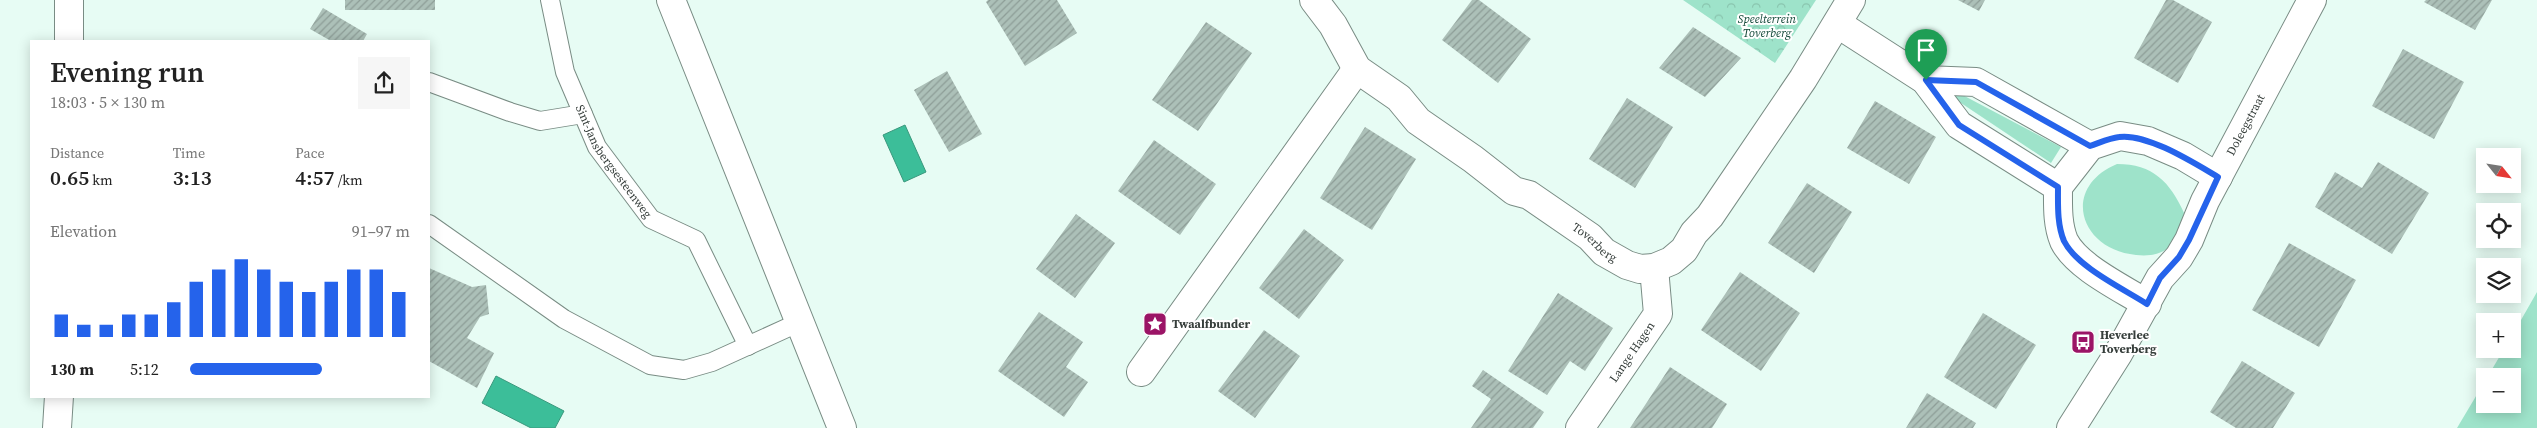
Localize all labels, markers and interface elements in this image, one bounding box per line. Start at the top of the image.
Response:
park label: Speelterrein Toverberg [1738,11,1796,41]
pin [1905,29,1947,80]
icon: arrive [1912,36,1940,64]
text: Evening run [50,53,204,91]
button: share [358,57,410,109]
text: 18:03 · 5 × 130 m [50,91,165,113]
street label: Doleegstraat [2223,91,2268,158]
street label: Sint-Jansbergsesteenweg [572,102,656,221]
text: Distance [50,143,104,163]
text: Time [173,143,205,163]
text: Pace [295,143,325,163]
north arrow [2476,148,2521,192]
map controls [2476,148,2521,413]
text: 0.65 [50,163,89,192]
text: 3:13 [173,163,212,192]
text: 4:57 [295,163,334,192]
text: km [89,170,113,190]
text: /km [334,170,363,190]
button: locate [2476,203,2521,248]
street label: Toverberg [1569,219,1620,266]
text: Elevation [50,220,117,242]
text: 91–97 m [352,220,410,242]
button: layers [2476,258,2521,303]
place icon: Twaalfbunder [1142,311,1168,337]
button: + [2476,313,2521,358]
place label: Twaalfbunder [1172,316,1250,332]
street label: Lange Hagen [1606,319,1658,386]
place label: Heverlee Toverberg [2100,327,2157,357]
bus stop icon: Heverlee Toverberg [2070,329,2096,355]
text: 130 m [50,358,94,380]
text: 5:12 [130,358,159,380]
button: − [2476,368,2521,413]

